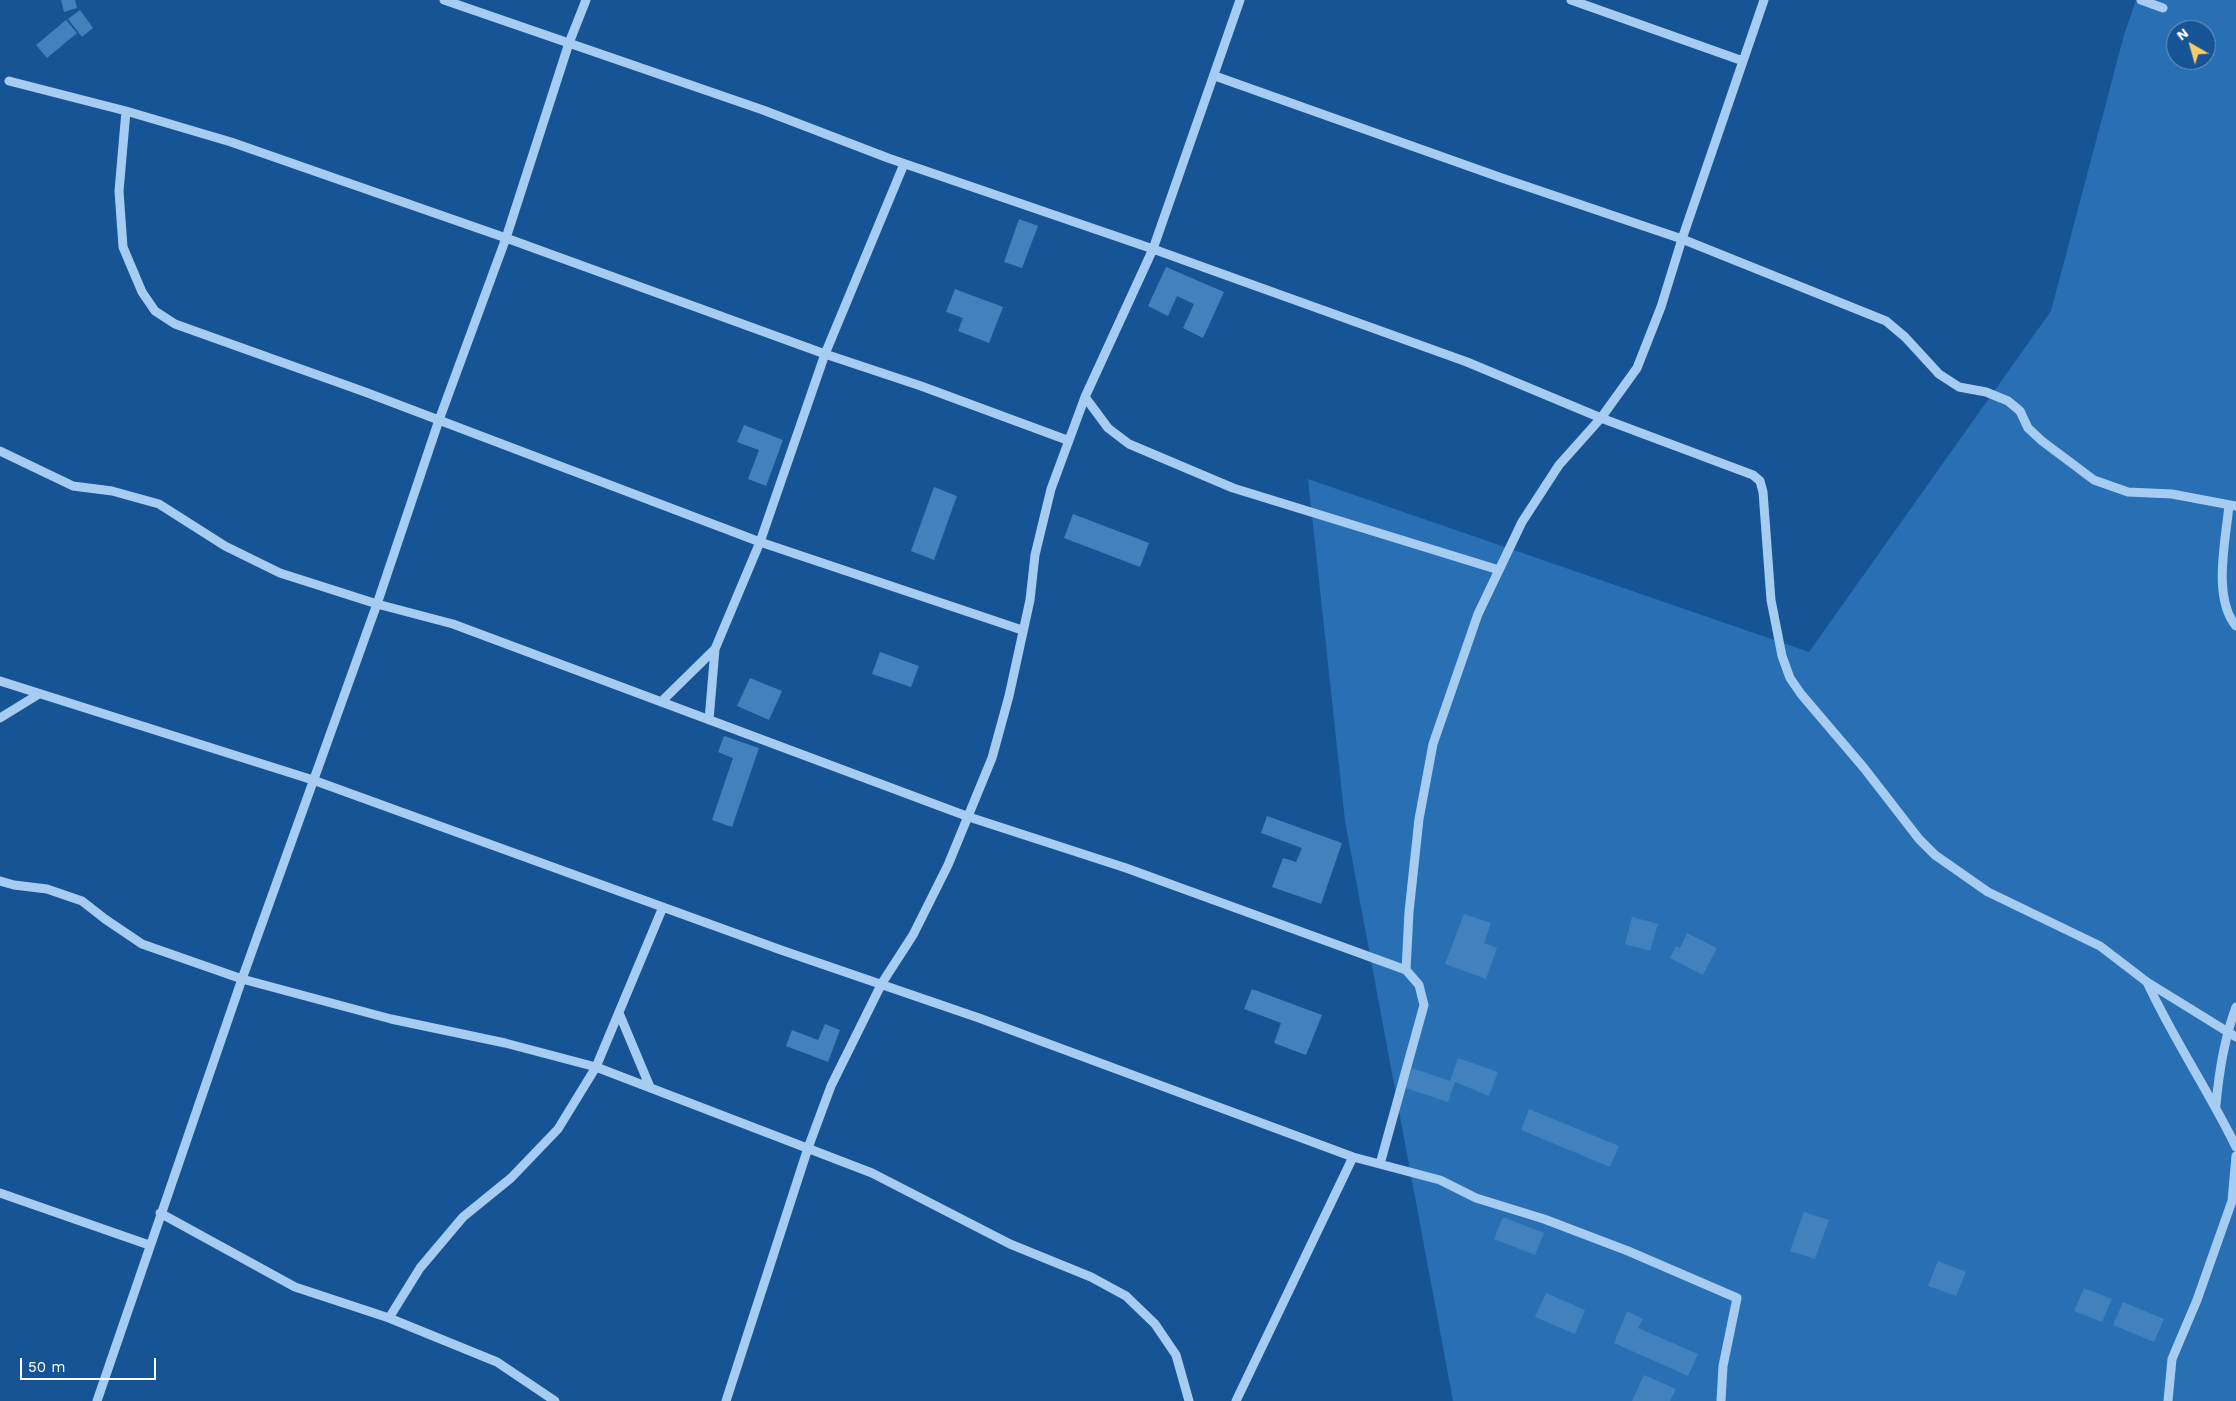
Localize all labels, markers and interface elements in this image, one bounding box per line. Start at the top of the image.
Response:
north arrow [2166,20,2216,70]
text: N [2173,24,2191,43]
scale bar [22,1348,159,1380]
text: 50 m [28,1358,65,1376]

